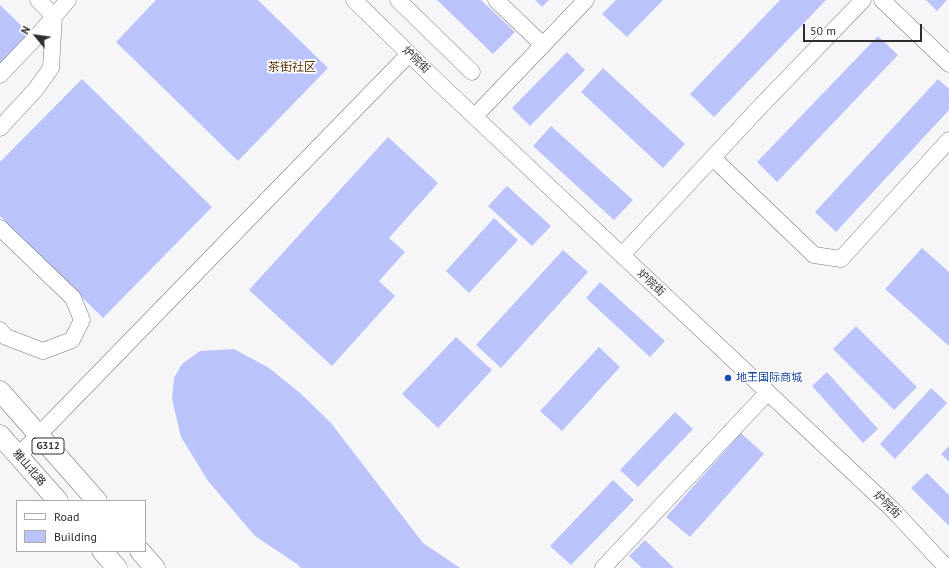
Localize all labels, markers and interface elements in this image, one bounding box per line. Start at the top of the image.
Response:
north arrow [16,16,56,56]
scale bar [805,16,924,42]
text: 50 m [810,23,836,38]
text: N [18,24,33,37]
street label: 炉院街 [400,44,432,76]
district label: 茶街社区 [268,61,316,75]
street label: 炉院街 [634,267,668,299]
place label: 地王国际商城 [736,371,802,385]
marker: 地王国际商城 [723,373,733,383]
road number: G312 [32,438,64,454]
street label: 雅山北路 [10,447,48,489]
street label: 炉院街 [871,489,903,521]
legend [16,500,146,552]
text: Road [54,509,79,524]
text: Building [54,529,97,544]

